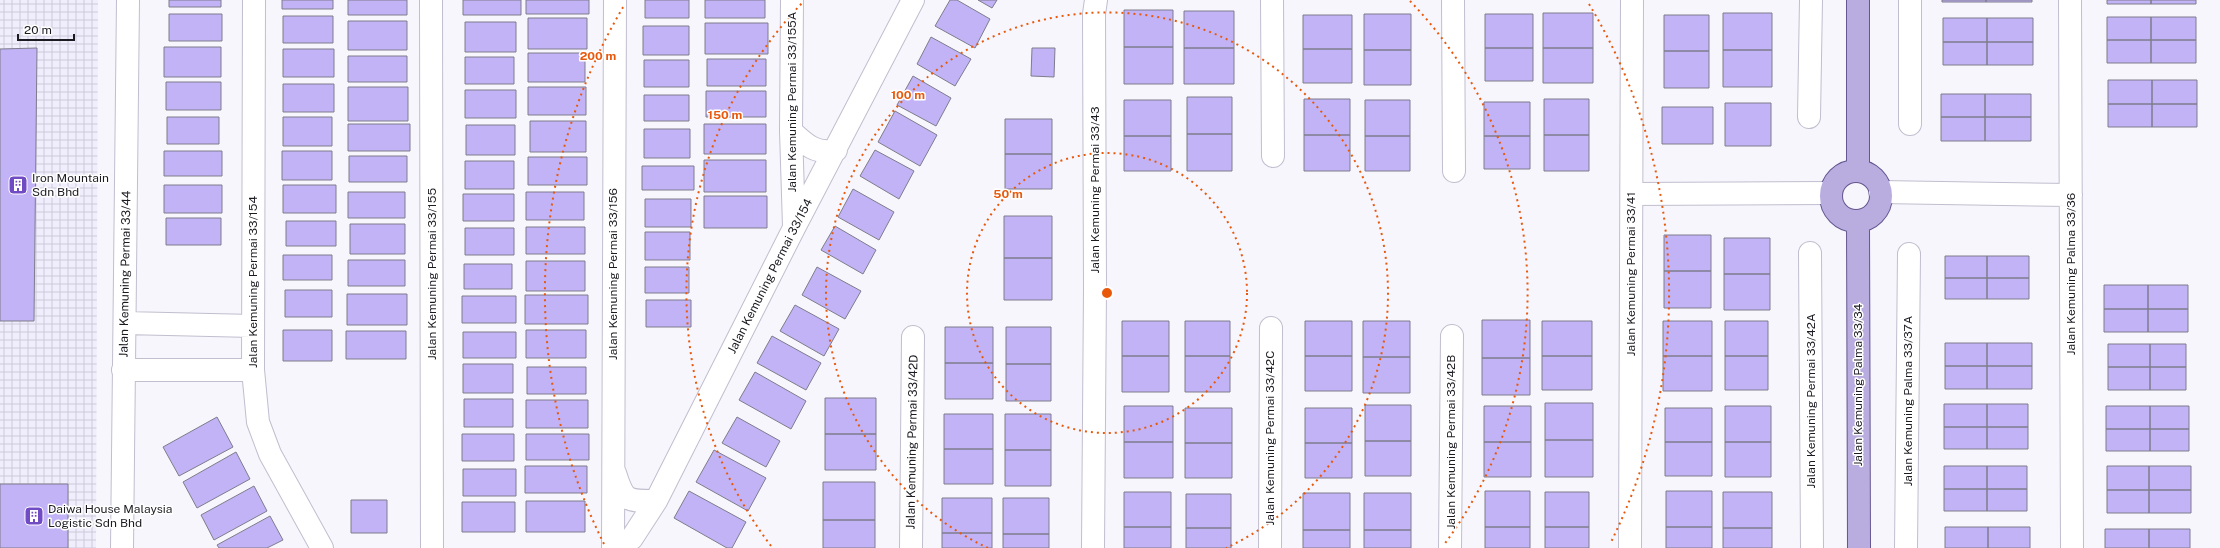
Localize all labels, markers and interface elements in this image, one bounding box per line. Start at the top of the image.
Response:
street label: Jalan Kemuning Permai 33/155A [785,11,799,192]
scale bar [18,16,74,42]
text: 20 m [24,23,52,37]
text: 200 m [580,49,616,63]
text: 100 m [891,88,925,102]
street label: Jalan Kemuning Permai 33/43 [1088,107,1102,273]
text: 150 m [708,108,742,122]
place label: Iron Mountain Sdn Bhd [32,171,109,199]
building icon: Iron Mountain Sdn Bhd [7,174,29,196]
text: 50 m [993,187,1023,201]
street label: Jalan Kemuning Permai 33/155 [425,188,439,360]
street label: Jalan Kemuning Permai 33/156 [606,188,620,360]
street label: Jalan Kemuning Permai 33/44 [117,190,133,358]
street label: Jalan Kemuning Permai 33/41 [1624,192,1638,356]
street label: Jalan Kemuning Palma 33/36 [2064,193,2078,355]
street label: Jalan Kemuning Permai 33/154 [246,196,260,368]
street label: Jalan Kemuning Permai 33/154 [725,196,815,356]
centre of rings [1100,286,1114,300]
street label: Jalan Kemuning Palma 33/34 [1851,303,1865,466]
street label: Jalan Kemuning Permai 33/42A [1804,313,1818,489]
street label: Jalan Kemuning Palma 33/37A [1901,315,1915,486]
street label: Jalan Kemuning Permai 33/42C [1263,351,1277,525]
street label: Jalan Kemuning Permai 33/42D [903,354,921,530]
street label: Jalan Kemuning Permai 33/42B [1444,355,1458,529]
place label: Daiwa House Malaysia Logistic Sdn Bhd [48,502,172,530]
building icon: Daiwa House Malaysia Logistic Sdn Bhd [23,505,45,527]

